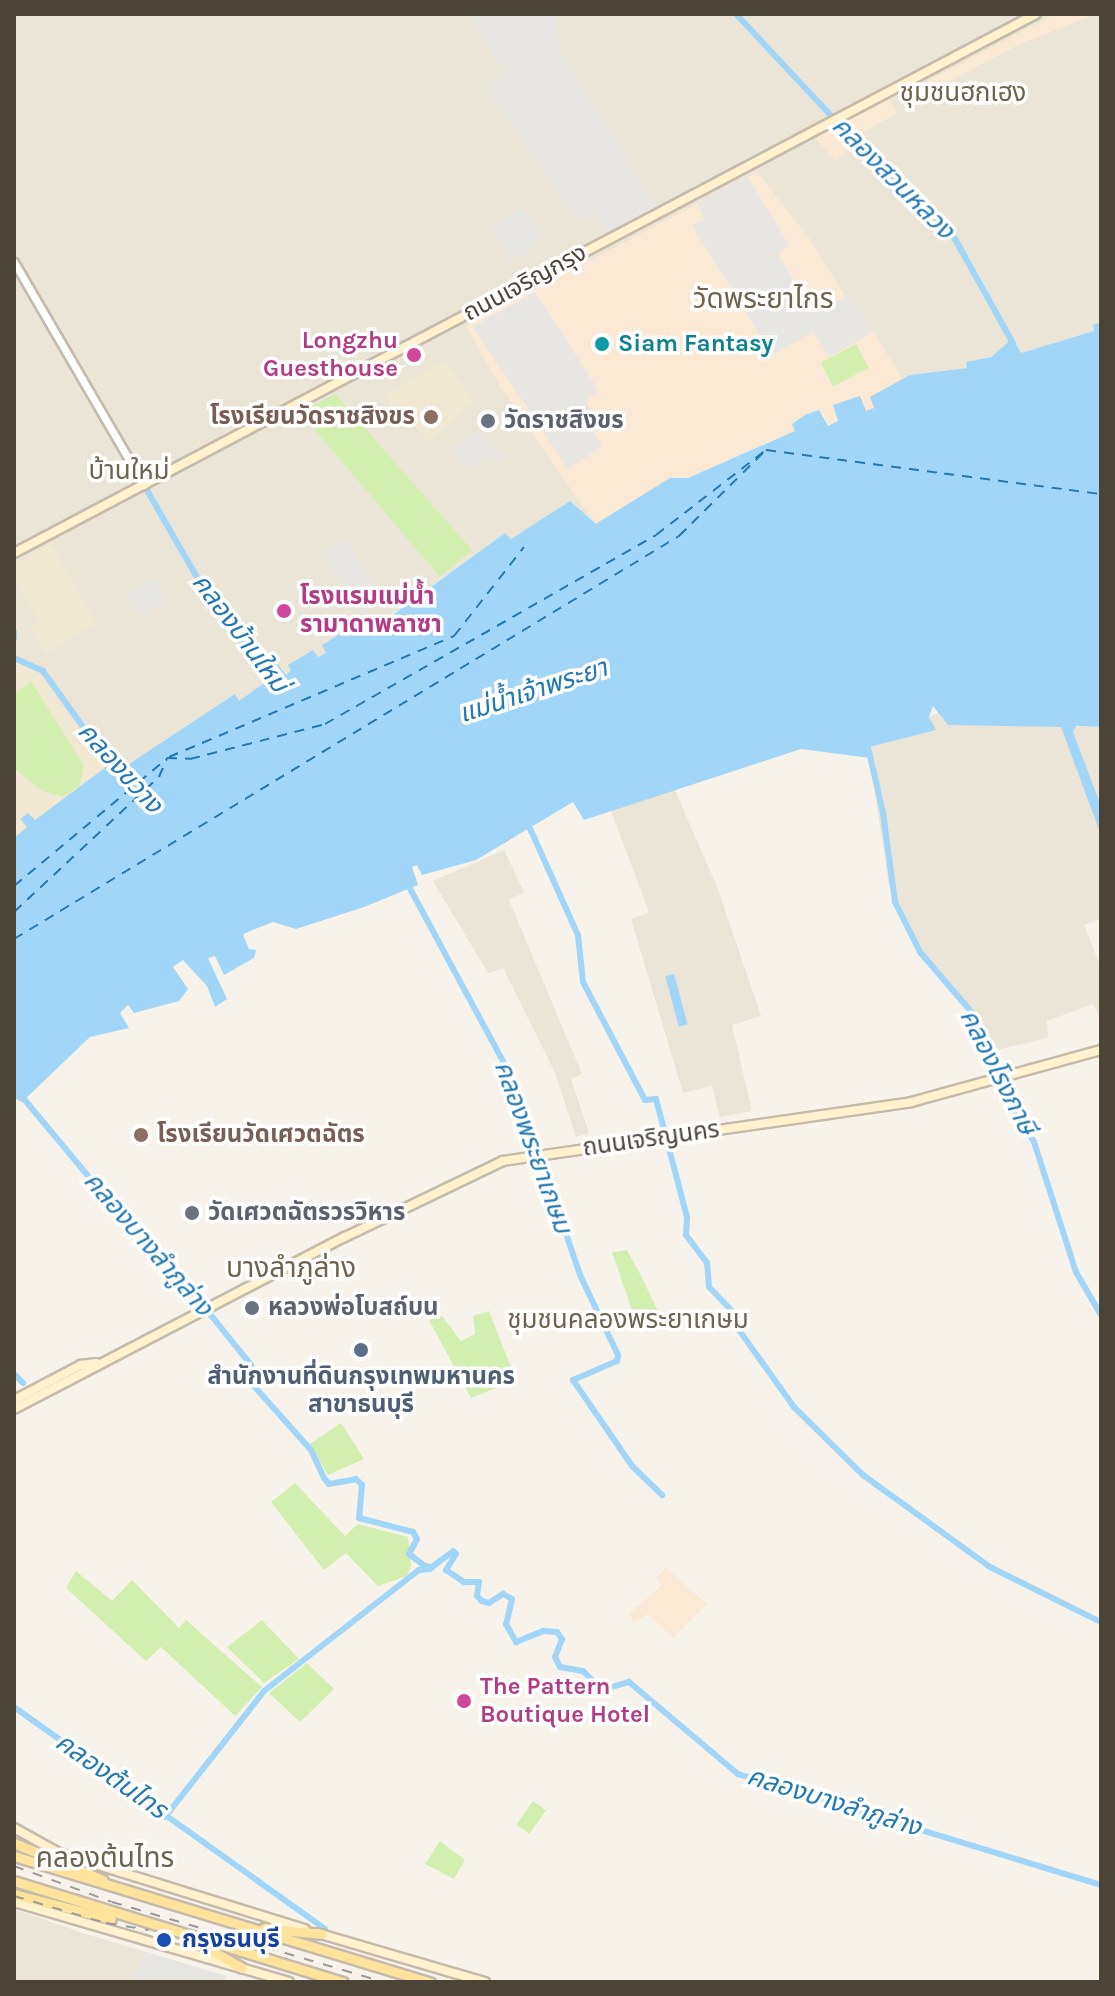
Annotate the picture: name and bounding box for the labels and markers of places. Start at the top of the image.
place label: Longzhu Guesthouse [263,327,398,383]
place label: Siam Fantasy [618,330,773,358]
marker: Siam Fantasy [593,335,611,353]
marker: Longzhu Guesthouse [405,346,423,364]
place label: โรงเรียนวัดราชสิงขร [210,403,415,431]
place label: วัดราชสิงขร [504,407,624,435]
marker: โรงเรียนวัดราชสิงขร [422,408,440,426]
marker: วัดราชสิงขร [479,412,497,430]
place label: โรงแรมแม่น้ำ รามาดาพลาซา [300,583,442,639]
marker: โรงแรมแม่น้ำ รามาดาพลาซา [275,602,293,620]
place label: โรงเรียนวัดเศวตฉัตร [157,1121,365,1149]
marker: โรงเรียนวัดเศวตฉัตร [132,1126,150,1144]
place label: วัดเศวตฉัตรวรวิหาร [208,1199,405,1227]
marker: วัดเศวตฉัตรวรวิหาร [183,1204,201,1222]
place label: หลวงพ่อโบสถ์บน [268,1294,439,1322]
marker: หลวงพ่อโบสถ์บน [243,1299,261,1317]
marker: สํานักงานที่ดินกรุงเทพมหานคร สาขาธนบุรี [352,1341,370,1359]
place label: สํานักงานที่ดินกรุงเทพมหานคร สาขาธนบุรี [207,1363,515,1419]
place label: The Pattern Boutique Hotel [480,1673,650,1729]
marker: The Pattern Boutique Hotel [455,1692,473,1710]
place label: กรุงธนบุรี [182,1926,280,1954]
marker: กรุงธนบุรี [153,1929,175,1951]

